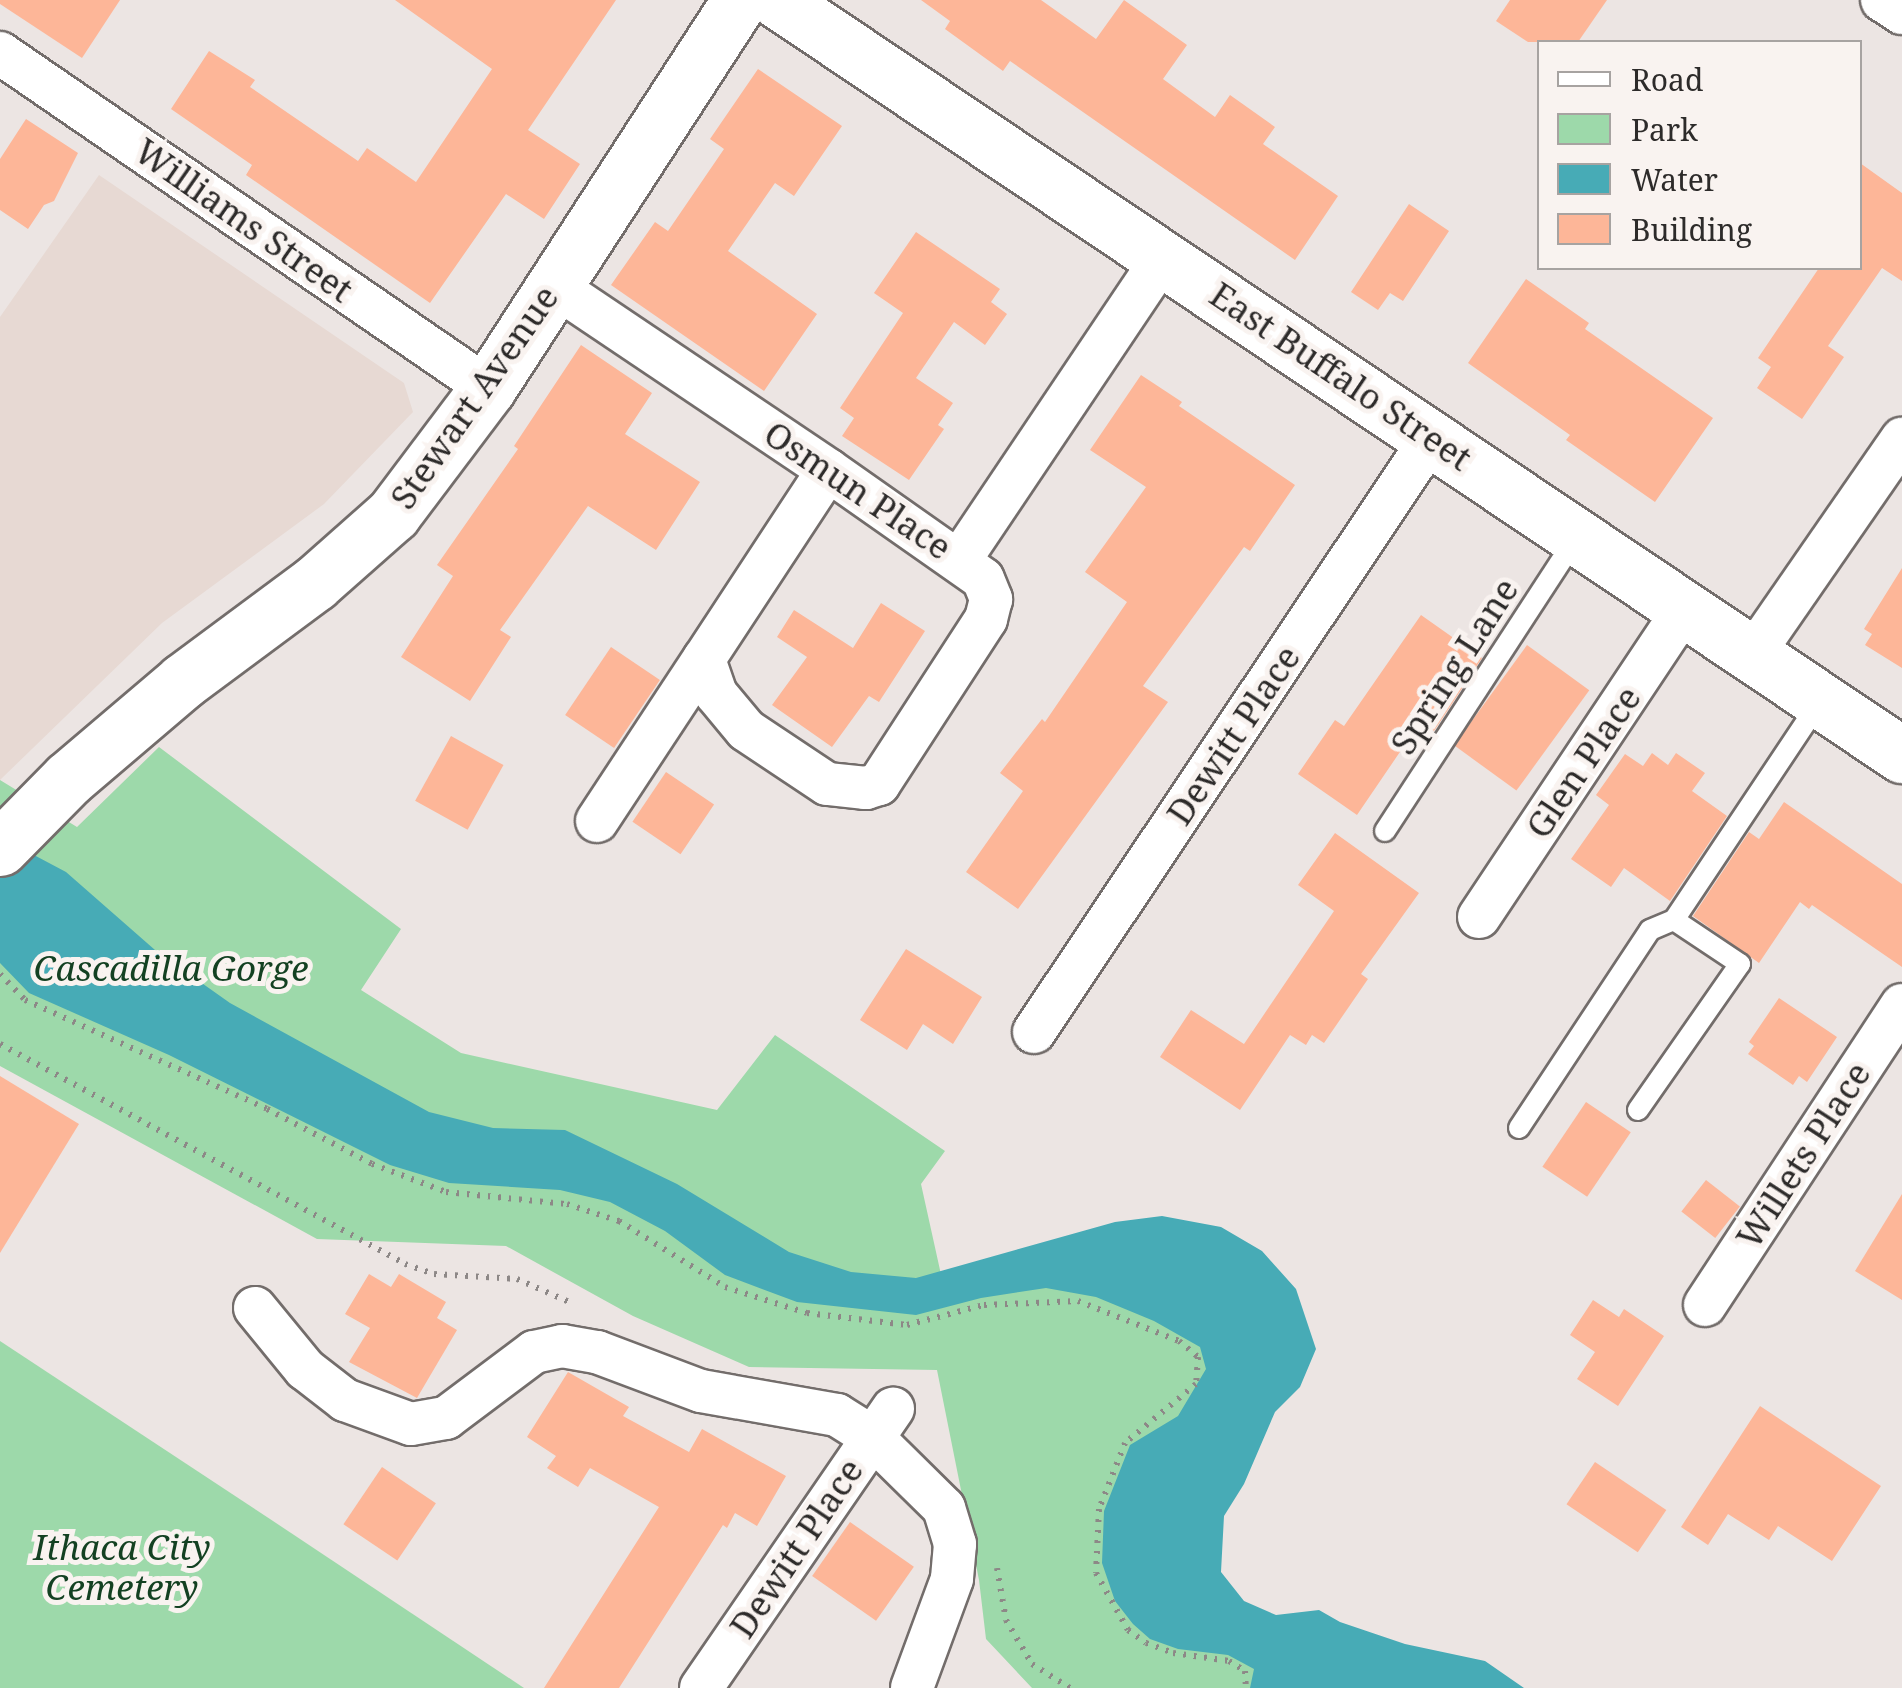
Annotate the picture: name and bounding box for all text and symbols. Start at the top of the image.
legend [1537,40,1862,270]
text: Road [1631,59,1703,100]
text: Park [1631,109,1698,150]
street label: Williams Street [127,129,361,311]
text: Water [1631,159,1718,200]
text: Building [1631,209,1752,250]
street label: East Buffalo Street [1202,273,1480,479]
street label: Stewart Avenue [381,277,567,517]
street label: Osmun Place [757,412,959,568]
street label: Spring Lane [1382,570,1526,762]
street label: Dewitt Place [1158,637,1308,833]
street label: Glen Place [1517,678,1649,846]
park label: Cascadilla Gorge [34,947,308,989]
street label: Willets Place [1727,1054,1879,1256]
street label: Dewitt Place [721,1450,871,1646]
park label: Ithaca City Cemetery [33,1526,211,1608]

